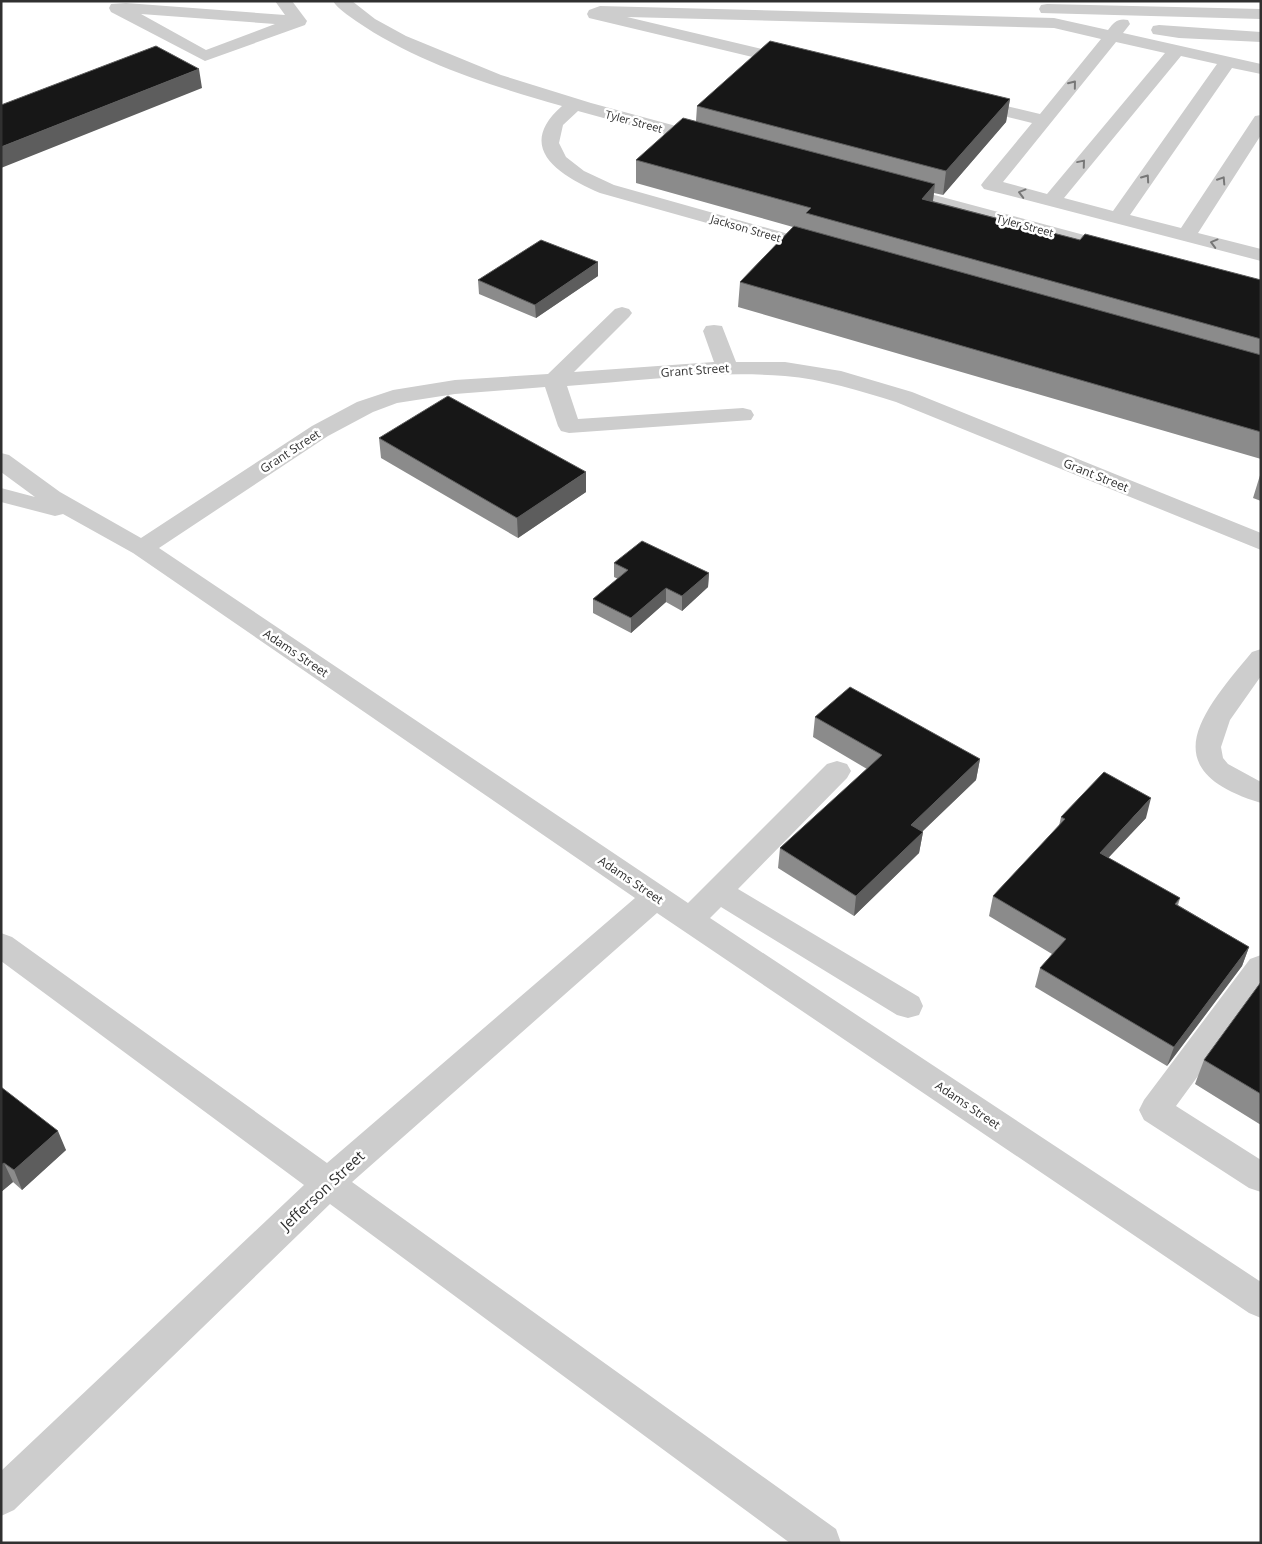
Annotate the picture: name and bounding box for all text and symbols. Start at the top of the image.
one-way arrow [1067,81,1076,90]
street label: Tyler Street [604,106,664,136]
one-way arrow [1077,160,1086,169]
one-way arrow [1140,174,1149,184]
one-way arrow [1216,176,1226,185]
one-way arrow [1018,188,1027,199]
street label: Tyler Street [995,210,1055,240]
street label: Jackson Street [708,211,783,245]
one-way arrow [1210,238,1218,248]
street label: Grant Street [660,359,730,381]
street label: Grant Street [257,425,323,477]
street label: Grant Street [1061,454,1131,496]
street label: Adams Street [260,625,332,681]
street label: Adams Street [595,852,667,908]
street label: Adams Street [932,1077,1004,1133]
street label: Jefferson Street [274,1146,368,1236]

